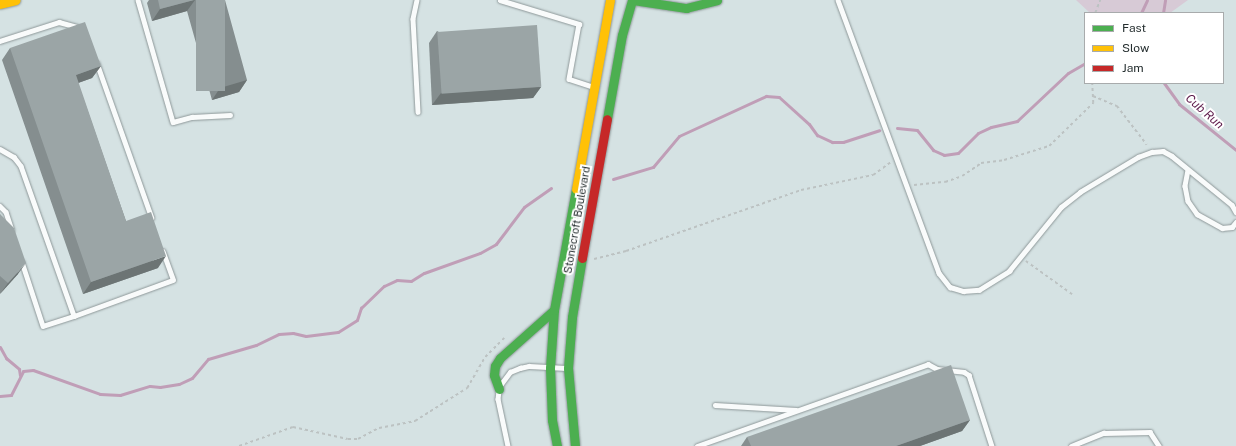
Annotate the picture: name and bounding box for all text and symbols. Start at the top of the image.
legend [1084,12,1224,84]
text: Fast [1122,21,1146,35]
text: Slow [1122,41,1149,55]
text: Jam [1122,61,1144,75]
water label: Cub Run [1182,92,1226,132]
street label: Stonecroft Boulevard [561,165,593,275]

